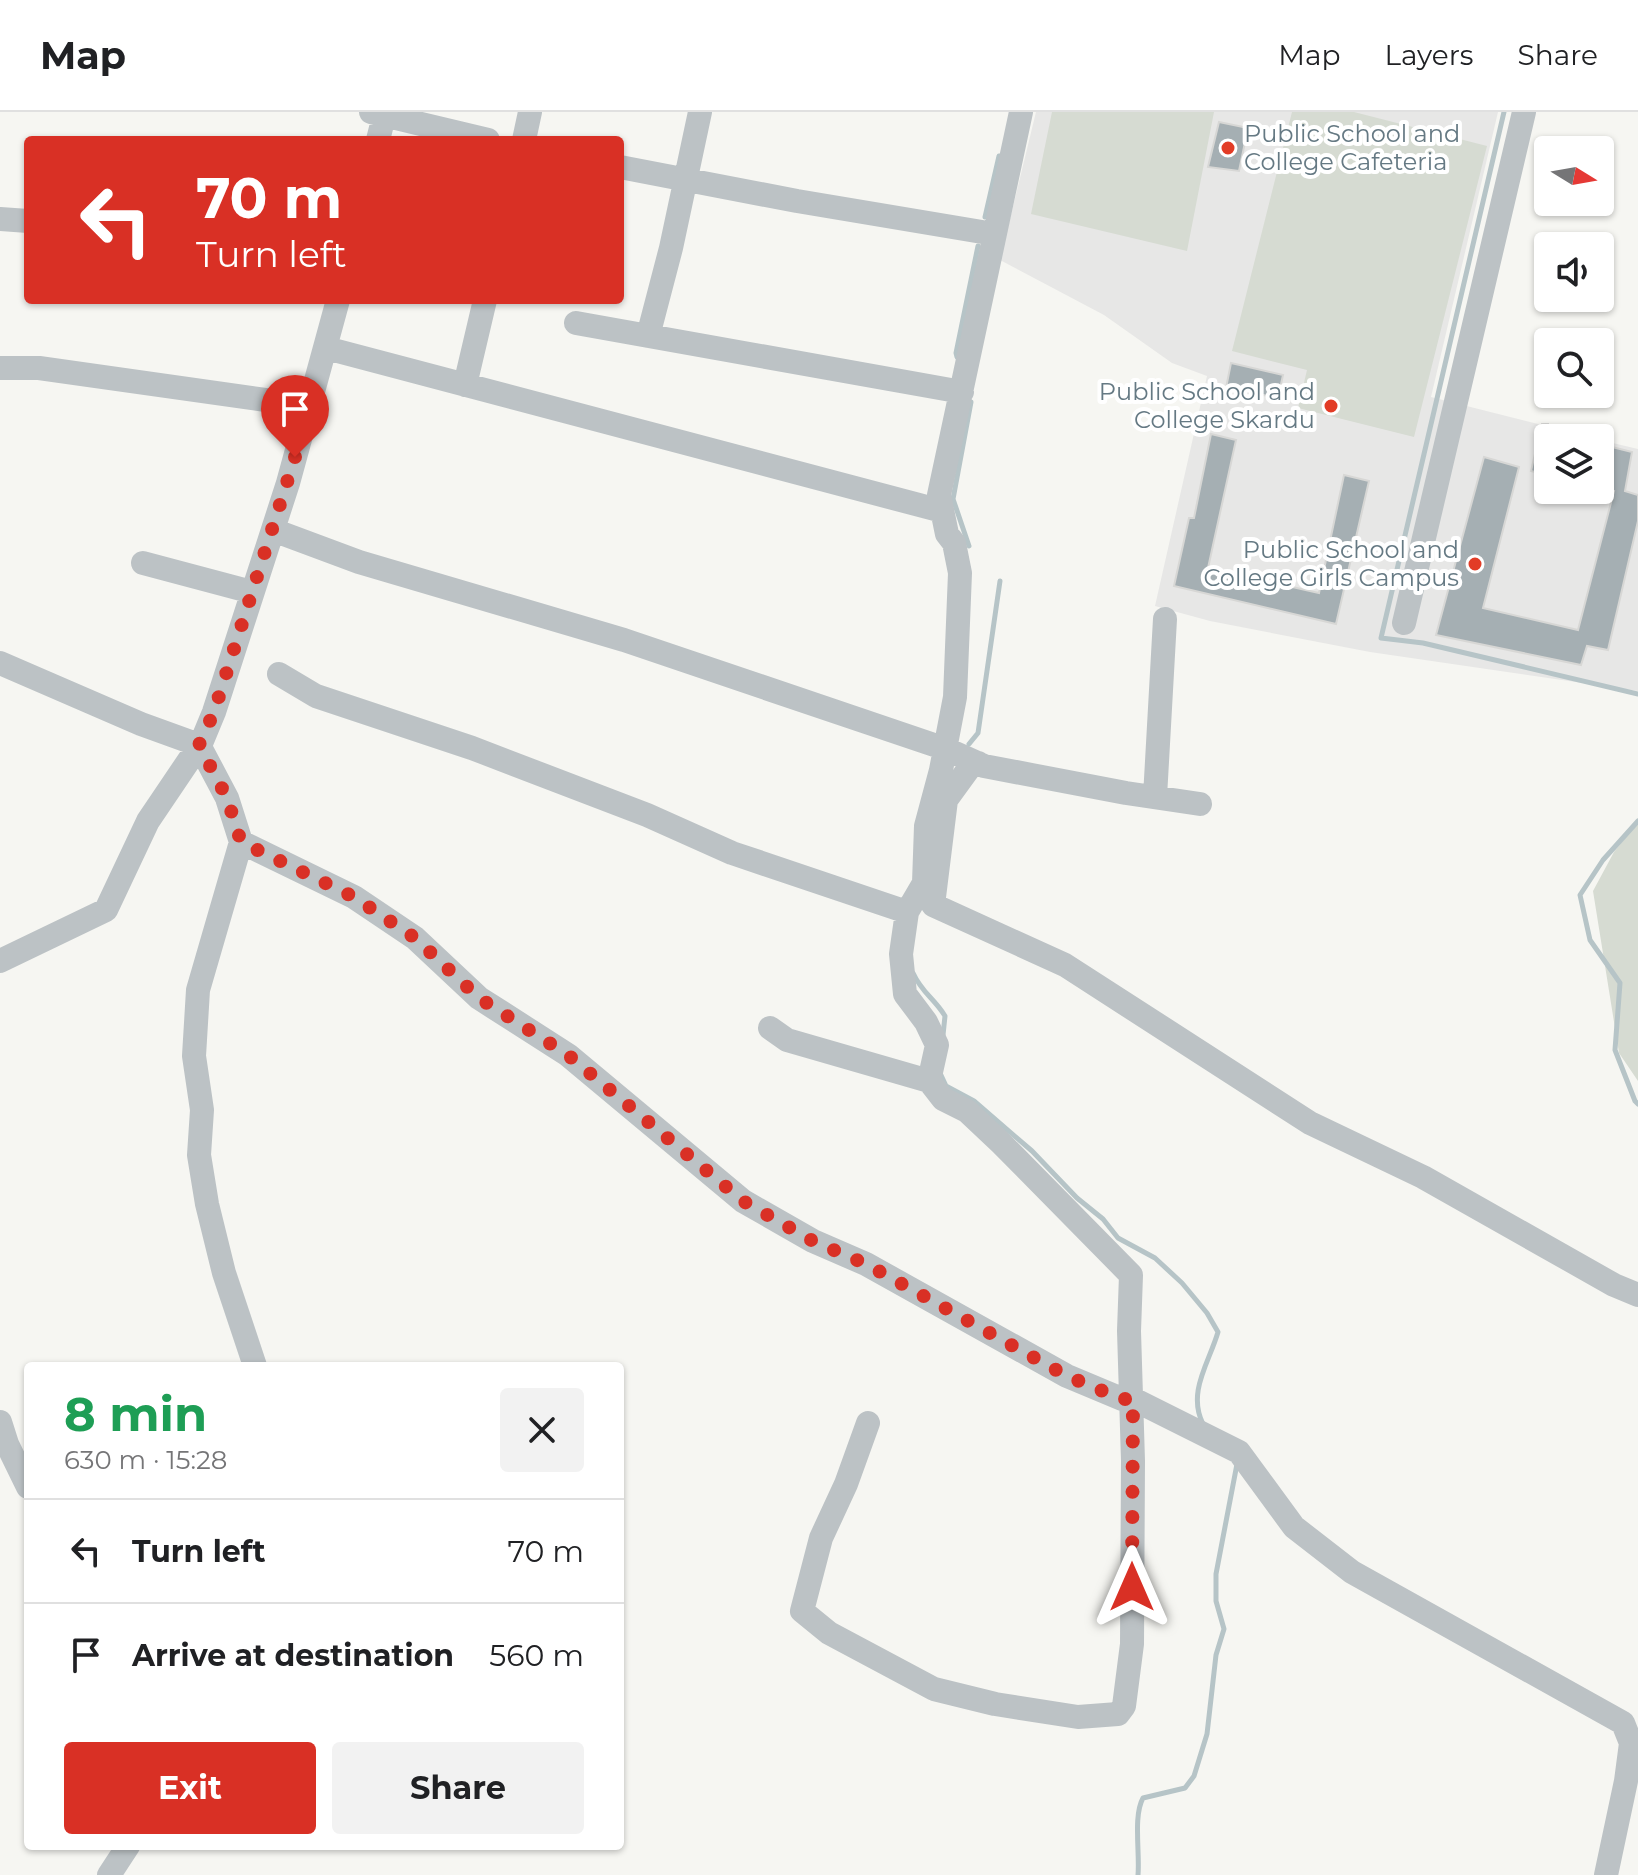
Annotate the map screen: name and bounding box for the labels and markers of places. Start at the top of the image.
place label: Public School and College Cafeteria [1244,119,1460,176]
marker: Public School and College Cafeteria [1219,139,1237,157]
pin [261,375,329,457]
place label: Public School and College Skardu [1099,377,1315,434]
marker: Public School and College Skardu [1322,397,1340,415]
place label: Public School and College Girls Campus [1203,535,1459,592]
marker: Public School and College Girls Campus [1466,555,1484,573]

